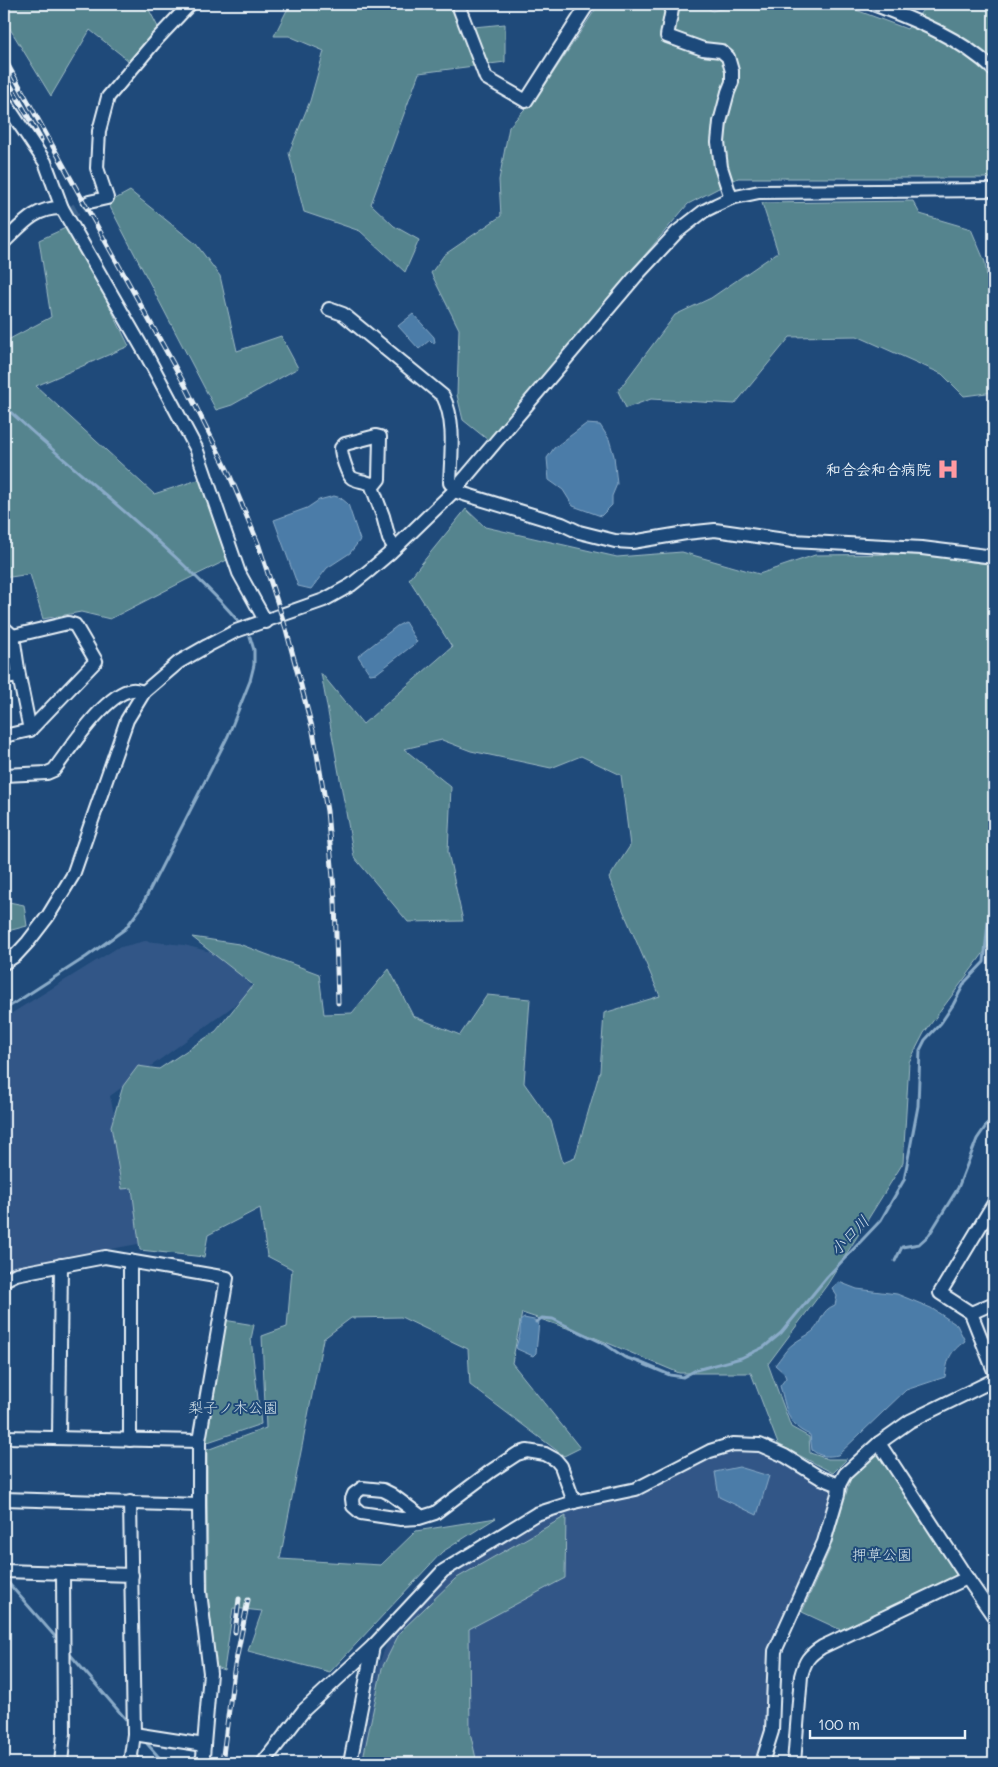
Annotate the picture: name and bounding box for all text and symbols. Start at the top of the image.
hospital icon: 和合会和合病院 [935,456,961,482]
place label: 和合会和合病院 [826,459,931,479]
water label: 小口川 [825,1210,873,1260]
park label: 梨子ノ木公園 [188,1397,278,1417]
park label: 押草公園 [852,1544,912,1564]
scale bar [810,1707,966,1739]
text: 100 m [818,1714,860,1734]

